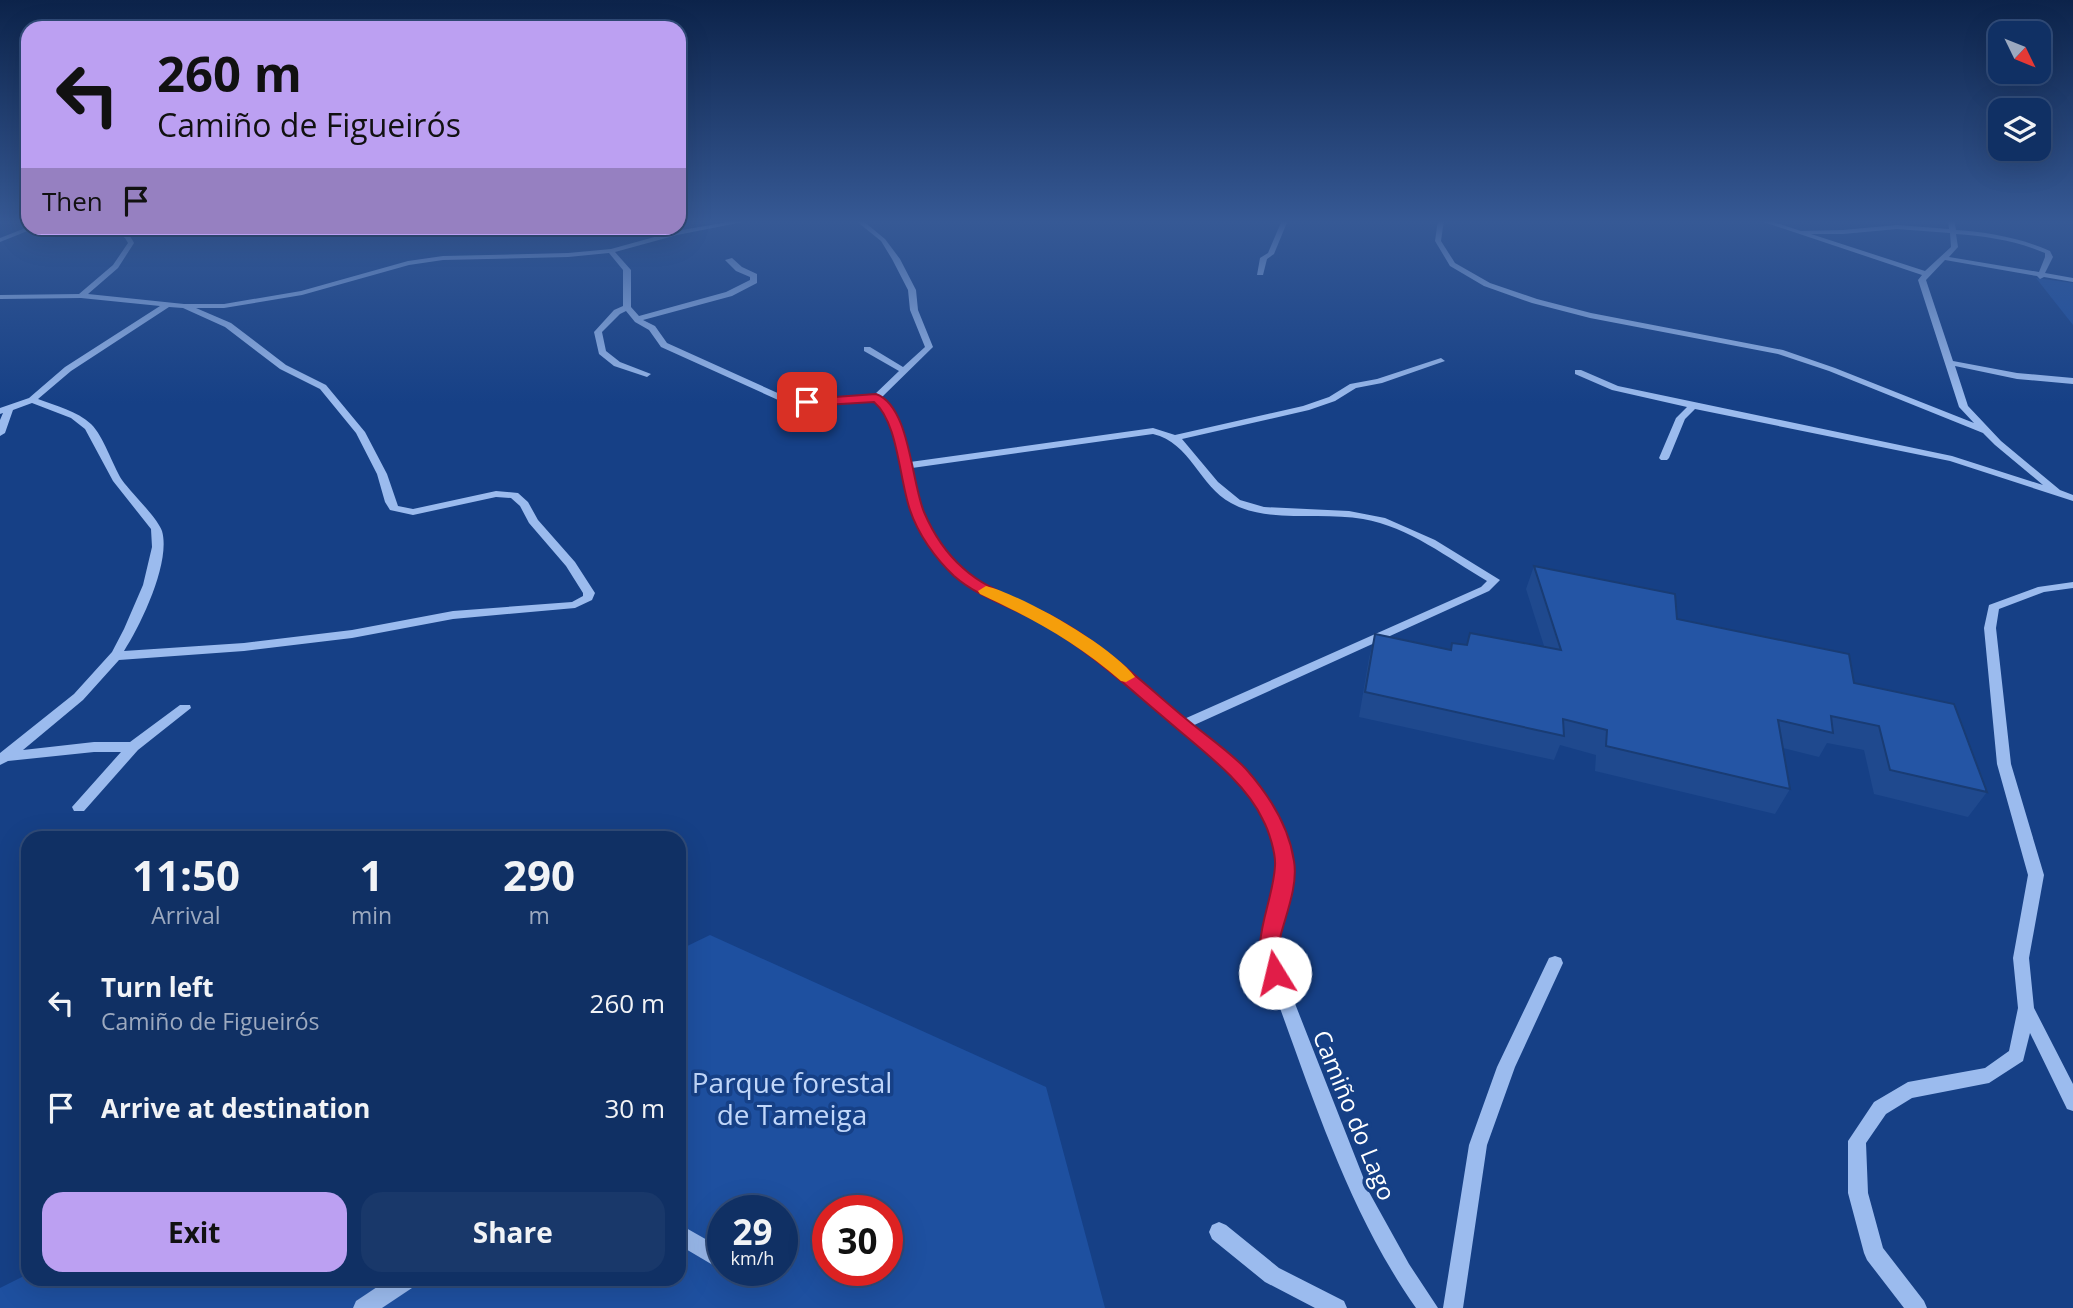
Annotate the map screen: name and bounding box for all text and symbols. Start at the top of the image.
north arrow [1988,21,2051,84]
map controls [1988,21,2051,161]
text: 260 m [157,40,302,106]
icon: left [42,49,133,140]
button: layers [1988,98,2051,161]
text: Camiño de Figueirós [157,103,461,146]
icon: arrive [117,182,155,220]
text: Then [42,183,103,219]
pin [777,372,837,432]
icon: arrive [788,383,826,421]
text: 11:50 [132,846,240,903]
text: 1 [359,846,384,903]
text: 290 [503,846,575,903]
text: Arrival [151,899,221,931]
text: min [351,899,392,931]
text: m [528,899,550,931]
position arrow [1238,936,1312,1010]
text: Turn left [101,969,213,1005]
icon: left [42,984,80,1022]
text: 260 m [590,985,665,1021]
text: Camiño de Figueirós [101,1005,319,1037]
street label: Camiño do Lago [1306,1025,1404,1205]
park label: Parque forestal de Tameiga [692,1063,892,1133]
icon: arrive [42,1089,80,1127]
text: Arrive at destination [101,1090,370,1126]
text: 30 m [604,1090,665,1126]
button: Exit [42,1192,347,1272]
button: Share [361,1192,665,1272]
speed limit sign: 30 [812,1195,903,1286]
text: 29 [732,1208,773,1255]
text: km/h [731,1246,774,1270]

